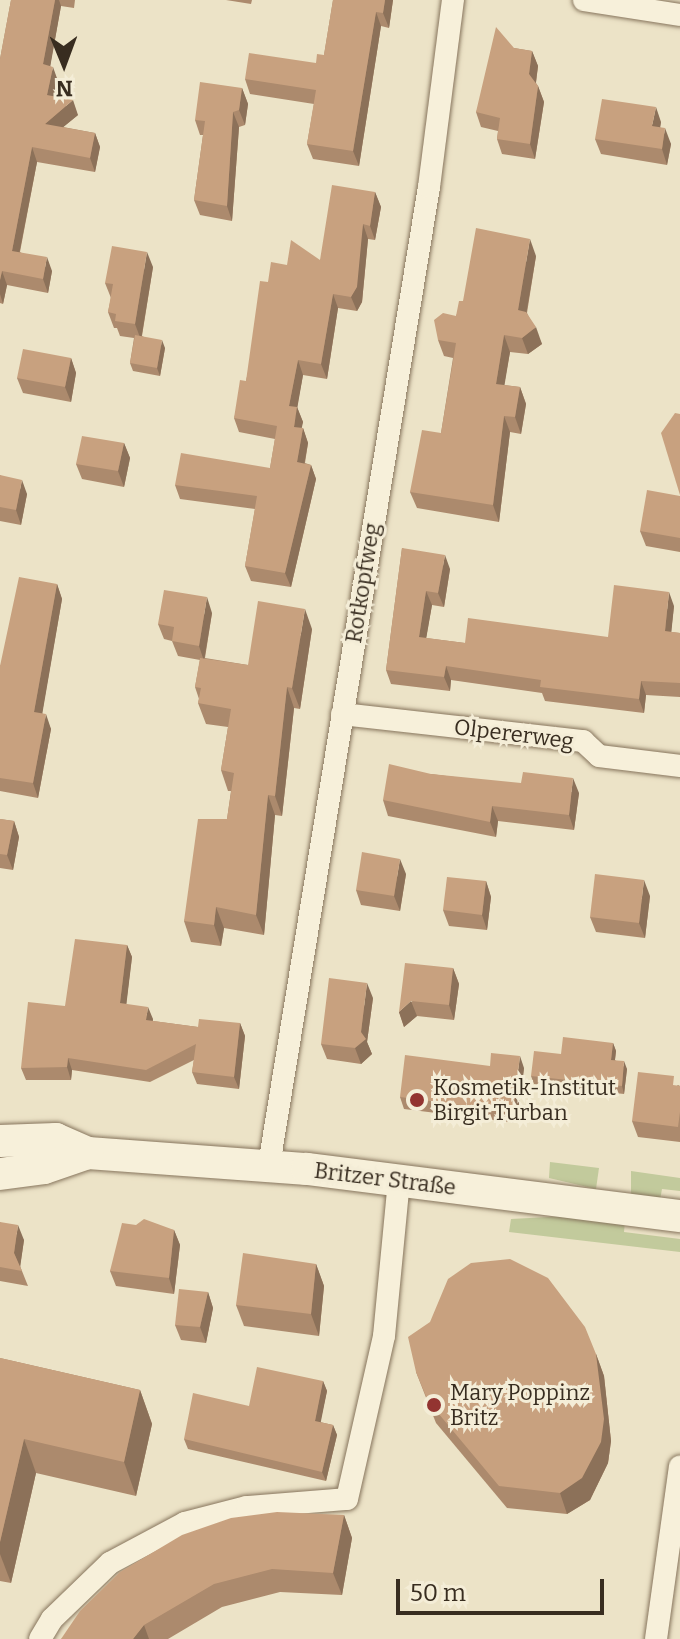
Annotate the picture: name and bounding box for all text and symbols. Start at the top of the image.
north arrow [24,24,104,104]
text: N [56,75,73,102]
street label: Rotkopfweg [340,521,386,645]
street label: Olpererweg [453,714,575,754]
place label: Kosmetik-Institut Birgit Turban [433,1074,616,1126]
marker: Kosmetik-Institut Birgit Turban [408,1091,426,1109]
street label: Britzer Straße [313,1157,457,1201]
place label: Mary Poppinz Britz [450,1379,590,1430]
marker: Mary Poppinz Britz [425,1396,443,1414]
scale bar [400,1563,608,1613]
text: 50 m [410,1579,466,1607]

